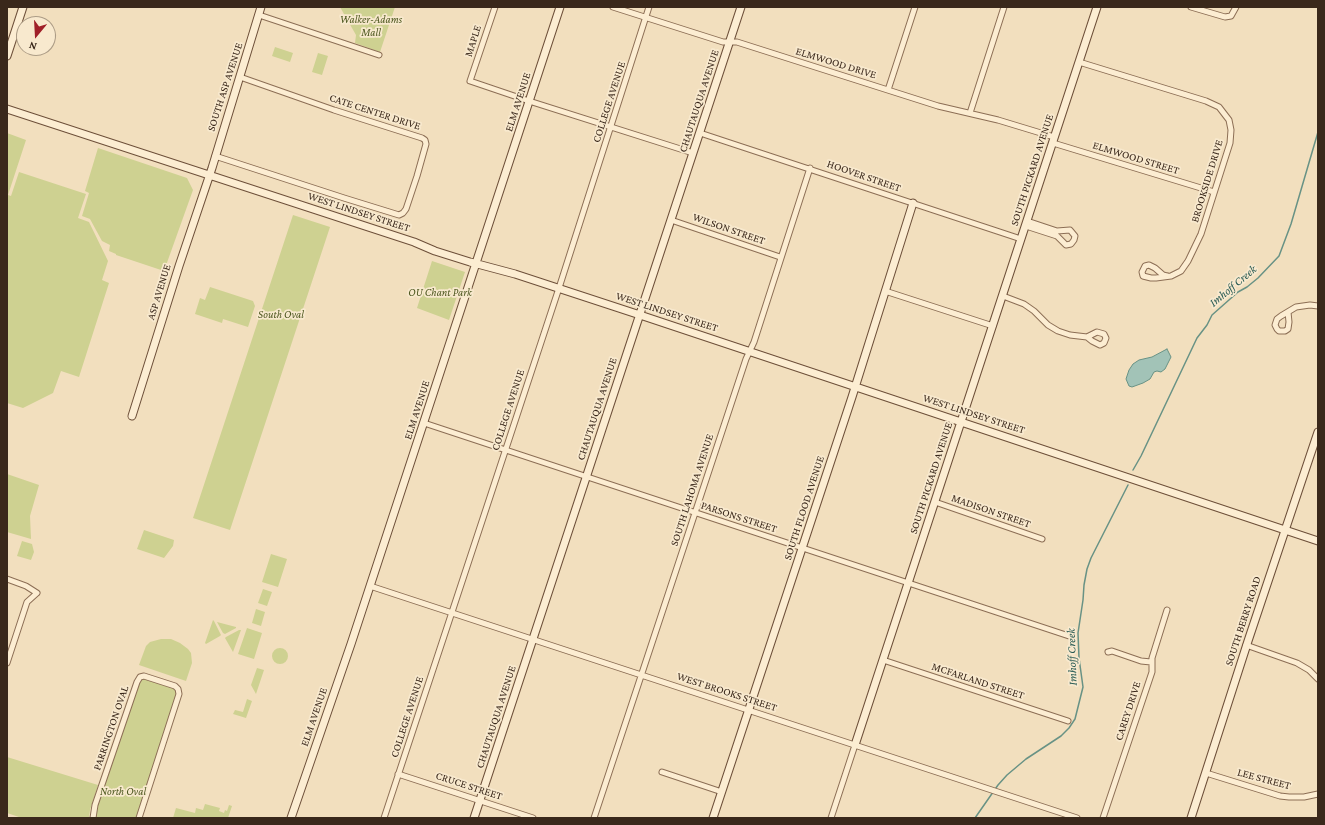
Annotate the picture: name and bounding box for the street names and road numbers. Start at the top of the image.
street label: MAPLE [462,24,484,58]
street label: SOUTH ASP AVENUE [204,41,246,133]
street label: ELMWOOD DRIVE [794,44,878,82]
street label: CHAUTAUQUA AVENUE [676,48,722,154]
street label: COLLEGE AVENUE [590,60,628,144]
street label: ELM AVENUE [502,71,534,133]
street label: CATE CENTER DRIVE [328,91,422,133]
street label: SOUTH PICKARD AVENUE [1008,112,1056,228]
street label: BROOKSIDE DRIVE [1188,138,1226,224]
street label: ELMWOOD STREET [1091,139,1181,177]
street label: HOOVER STREET [825,157,903,195]
street label: WEST LINDSEY STREET [306,189,412,235]
street label: WILSON STREET [691,210,767,248]
street label: ASP AVENUE [144,263,174,321]
street label: WEST LINDSEY STREET [614,289,720,335]
street label: CHAUTAUQUA AVENUE [574,356,620,462]
street label: COLLEGE AVENUE [489,368,527,452]
street label: ELM AVENUE [401,379,433,441]
street label: WEST LINDSEY STREET [921,391,1027,437]
street label: SOUTH PICKARD AVENUE [907,420,955,536]
street label: SOUTH LAHOMA AVENUE [668,432,716,548]
street label: SOUTH FLOOD AVENUE [781,454,827,562]
street label: MADISON STREET [950,491,1032,531]
street label: PARSONS STREET [699,498,779,536]
street label: SOUTH BERRY ROAD [1222,574,1264,668]
street label: MCFARLAND STREET [930,660,1026,702]
street label: CHAUTAUQUA AVENUE [473,664,519,770]
street label: WEST BROOKS STREET [675,670,779,714]
street label: COLLEGE AVENUE [388,675,426,759]
street label: CAREY DRIVE [1112,680,1144,742]
street label: PARRINGTON OVAL [90,684,132,772]
street label: ELM AVENUE [298,686,330,748]
street label: LEE STREET [1236,766,1292,792]
street label: CRUCE STREET [434,769,504,803]

